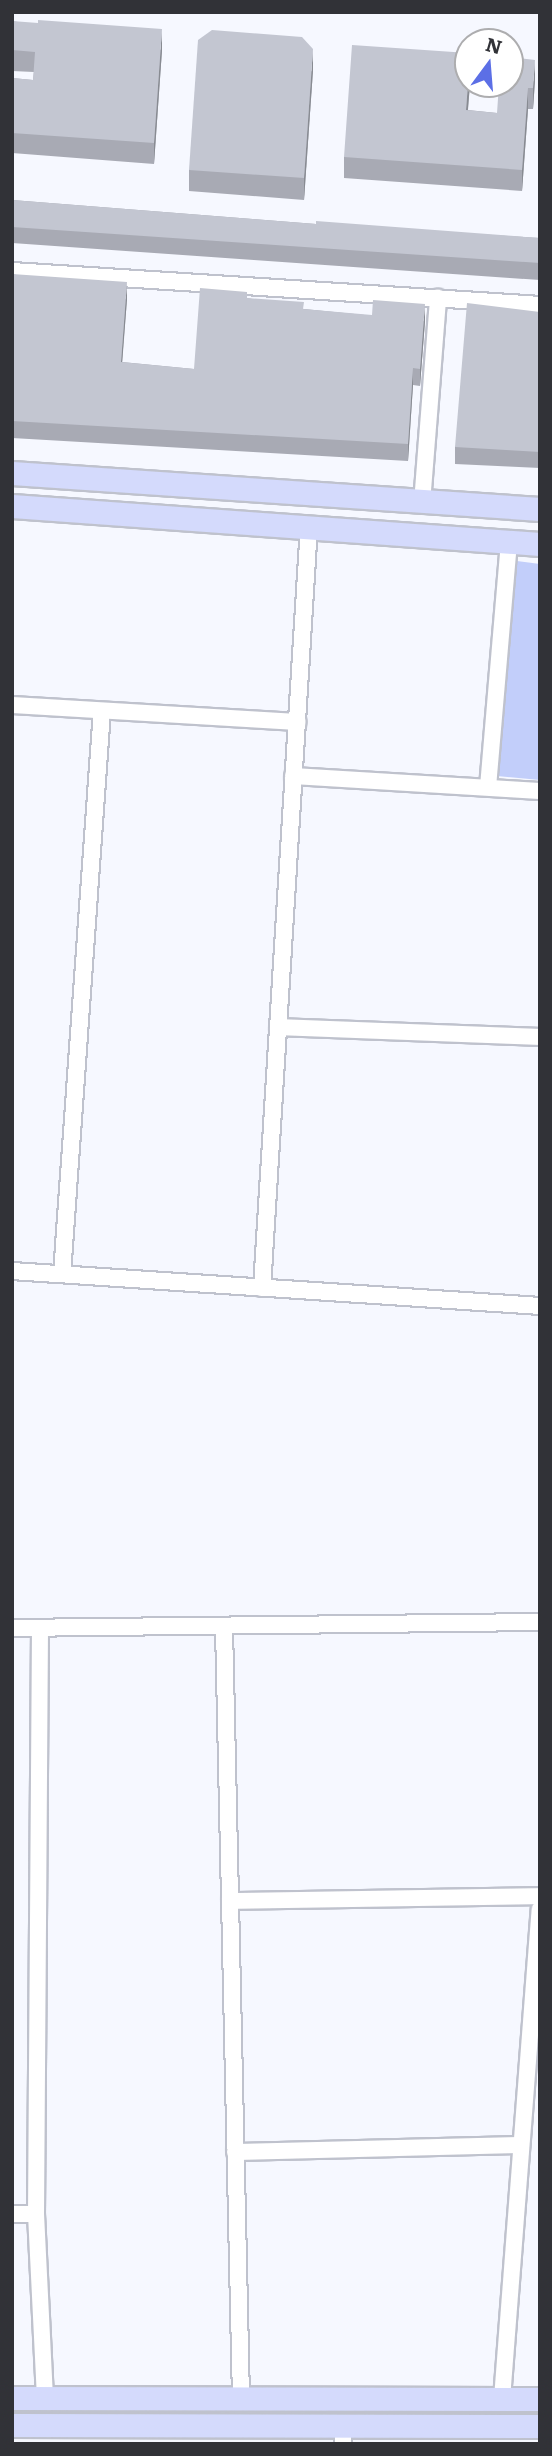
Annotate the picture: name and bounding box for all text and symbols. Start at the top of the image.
north arrow [454,28,524,98]
text: N [483,29,506,60]

